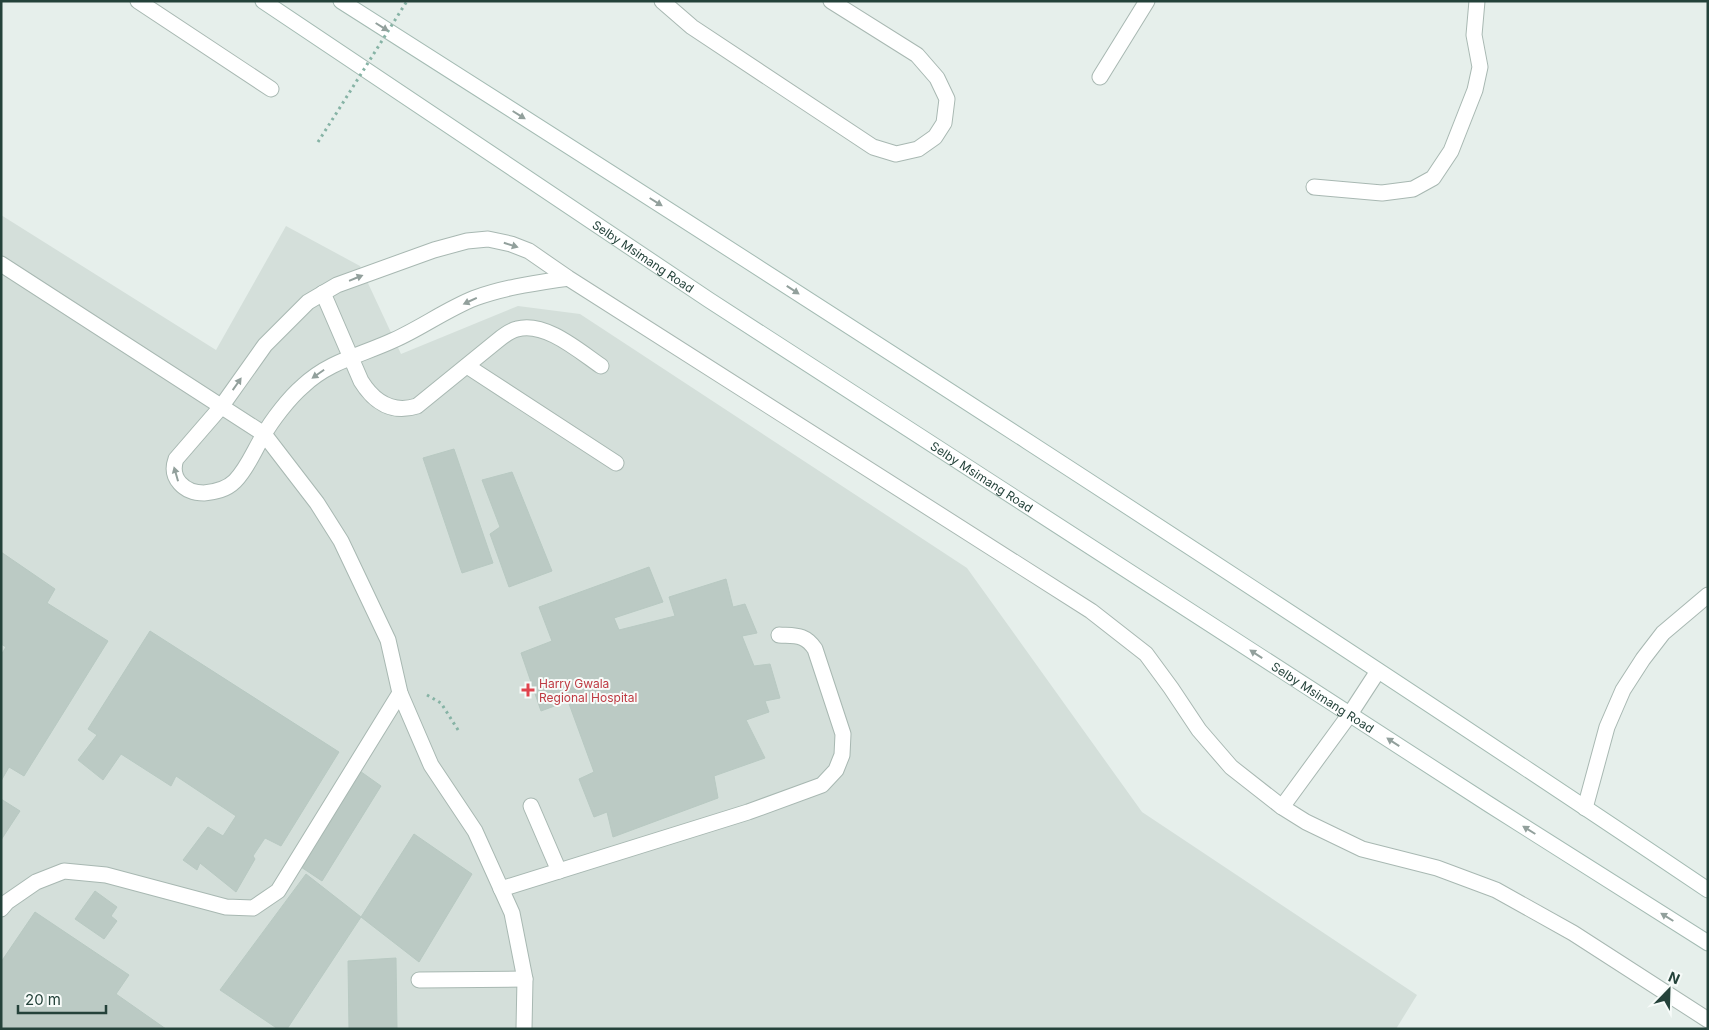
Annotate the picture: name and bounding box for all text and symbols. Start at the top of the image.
one-way arrow [375,23,389,32]
one-way arrow [513,110,526,119]
one-way arrow [650,197,663,206]
street label: Selby Msimang Road [590,217,697,295]
one-way arrow [504,241,519,249]
one-way arrow [349,273,363,281]
one-way arrow [786,285,799,295]
one-way arrow [462,297,477,306]
one-way arrow [311,369,324,379]
one-way arrow [232,377,242,391]
street label: Selby Msimang Road [928,438,1036,515]
one-way arrow [172,466,180,481]
one-way arrow [1250,649,1263,658]
street label: Selby Msimang Road [1269,658,1377,736]
place label: Harry Gwala Regional Hospital [539,676,637,705]
marker: Harry Gwala Regional Hospital [521,683,535,697]
one-way arrow [1386,737,1399,747]
one-way arrow [1523,825,1536,834]
one-way arrow [1660,912,1673,921]
north arrow [1644,965,1694,1015]
text: N [1666,968,1683,987]
scale bar [18,982,105,1014]
text: 20 m [25,990,61,1009]

